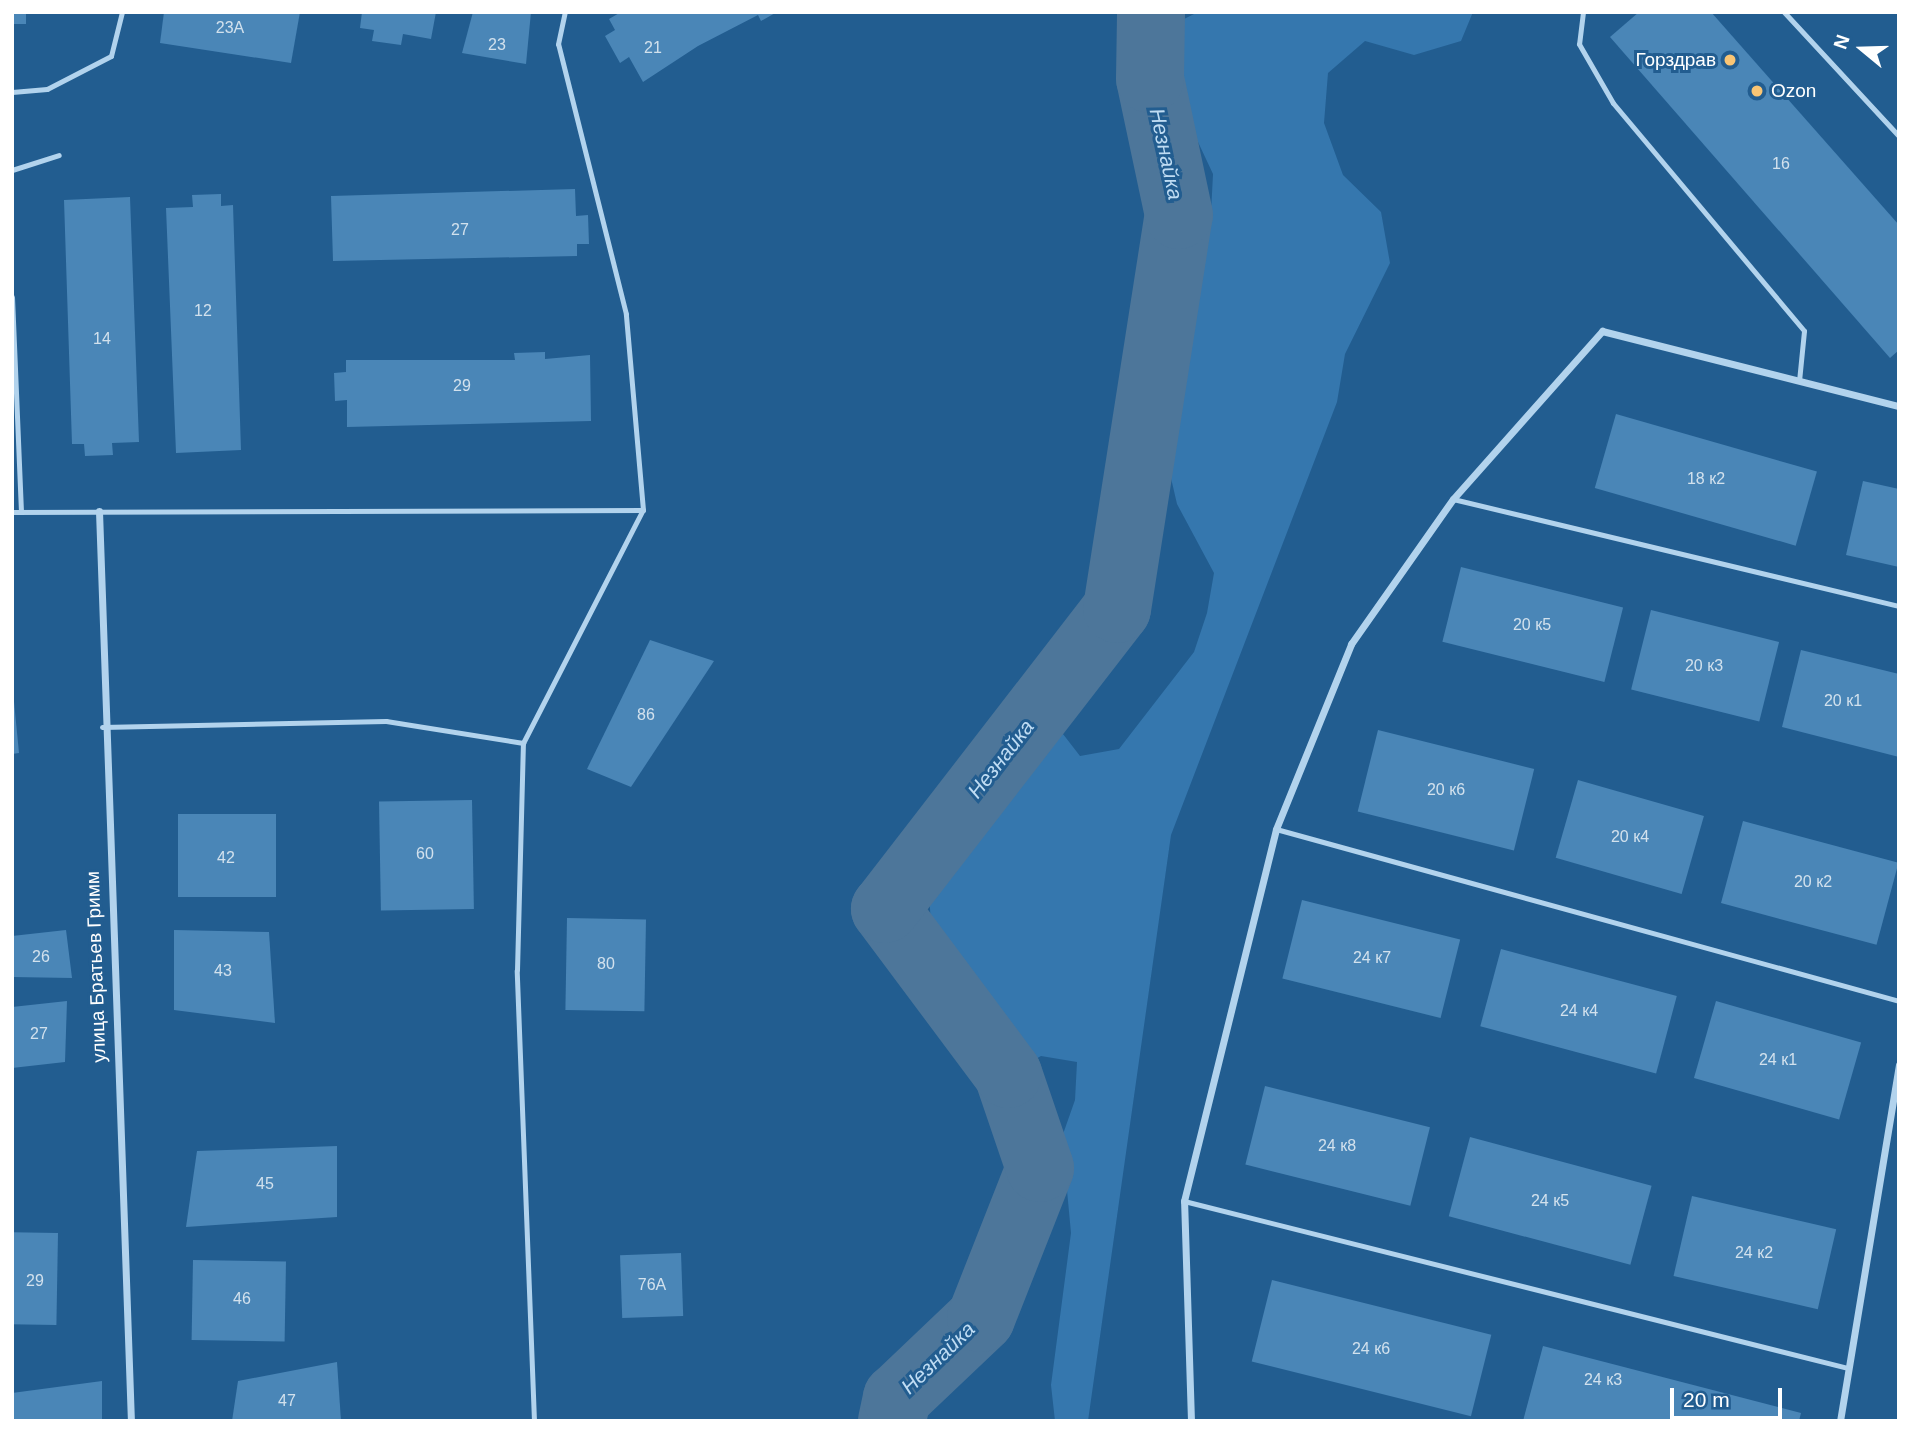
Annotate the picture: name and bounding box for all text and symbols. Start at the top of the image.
north arrow [1827,14,1897,84]
house number: 23А [216,18,244,38]
text: N [1830,32,1854,52]
house number: 23 [488,35,506,55]
house number: 21 [644,38,662,58]
place label: Горздрав [1635,49,1716,71]
marker: Горздрав [1722,52,1738,68]
place label: Ozon [1771,80,1816,102]
marker: Ozon [1749,83,1765,99]
water label: Незнайка [1144,106,1188,202]
house number: 16 [1772,154,1790,174]
house number: 27 [451,220,469,240]
house number: 12 [194,301,212,321]
house number: 14 [93,329,111,349]
house number: 29 [453,376,471,396]
house number: 18 к2 [1687,469,1725,489]
house number: 20 к5 [1513,615,1551,635]
house number: 20 к3 [1685,656,1723,676]
house number: 20 к1 [1824,691,1862,711]
house number: 86 [637,705,655,725]
water label: Незнайка [962,715,1040,803]
house number: 20 к6 [1427,780,1465,800]
house number: 20 к4 [1611,827,1649,847]
house number: 60 [416,844,434,864]
house number: 42 [217,848,235,868]
street label: улица Братьев Гримм [81,871,111,1063]
house number: 20 к2 [1794,872,1832,892]
house number: 26 [32,947,50,967]
house number: 24 к7 [1353,948,1391,968]
house number: 80 [597,954,615,974]
house number: 43 [214,961,232,981]
house number: 24 к4 [1560,1001,1598,1021]
house number: 27 [30,1024,48,1044]
house number: 24 к1 [1759,1050,1797,1070]
house number: 24 к8 [1318,1136,1356,1156]
house number: 45 [256,1174,274,1194]
house number: 24 к5 [1531,1191,1569,1211]
house number: 24 к2 [1735,1243,1773,1263]
house number: 29 [26,1271,44,1291]
house number: 76А [638,1275,666,1295]
house number: 46 [233,1289,251,1309]
water label: Незнайка [896,1317,980,1399]
house number: 24 к6 [1352,1339,1390,1359]
house number: 24 к3 [1584,1370,1622,1390]
scale bar [1673,1374,1785,1418]
text: 20 m [1683,1388,1730,1411]
house number: 47 [278,1391,296,1411]

